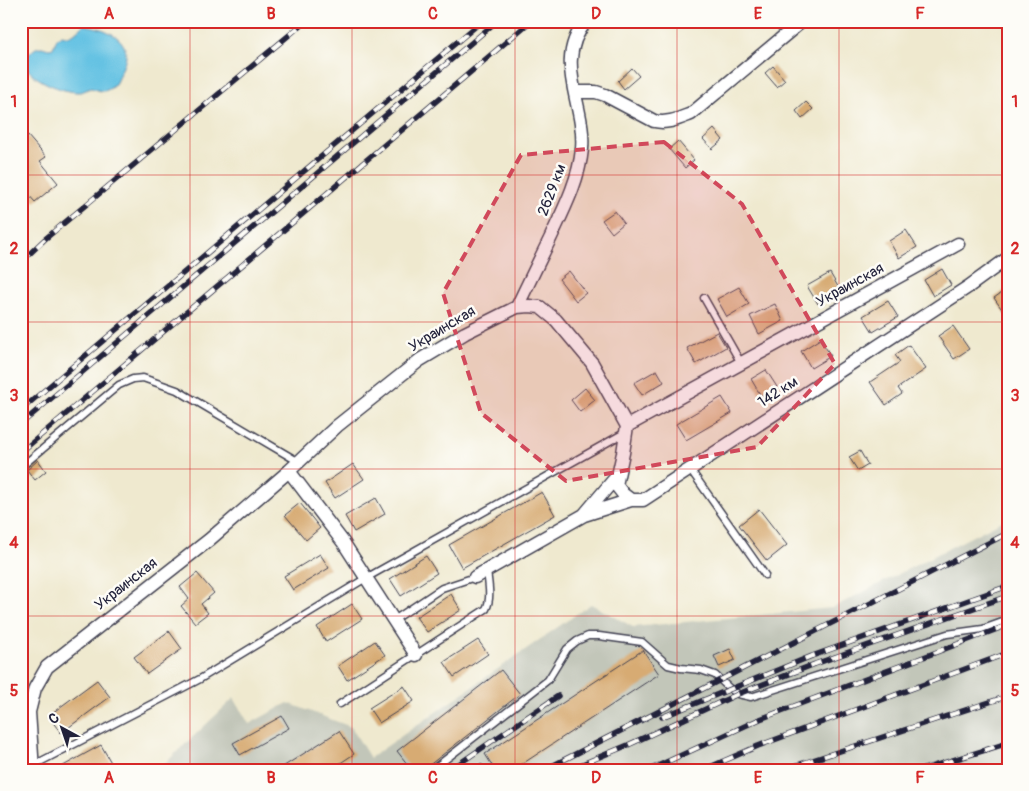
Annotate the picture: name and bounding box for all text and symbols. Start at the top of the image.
text: A [104,4,115,24]
text: B [266,4,276,24]
text: C [428,4,438,24]
text: D [591,4,601,24]
text: E [754,4,763,24]
text: F [915,4,925,24]
text: 1 [11,92,17,112]
text: 1 [1012,92,1018,112]
street label: 2629 км [533,161,571,219]
text: 2 [10,239,19,259]
text: 2 [1011,239,1020,259]
street label: Украинская [813,259,887,311]
street label: Украинская [405,302,479,356]
street label: 142 км [754,372,802,412]
text: 3 [10,386,19,406]
text: 3 [1011,386,1020,406]
text: 4 [9,533,19,553]
text: 4 [1010,533,1020,553]
street label: Украинская [91,554,161,614]
text: 5 [10,681,19,701]
text: 5 [1011,681,1020,701]
north arrow [38,704,88,754]
text: С [45,709,63,728]
text: A [104,768,115,788]
text: B [266,768,276,788]
text: C [428,768,438,788]
text: D [591,768,601,788]
text: E [754,768,763,788]
text: F [915,768,925,788]

